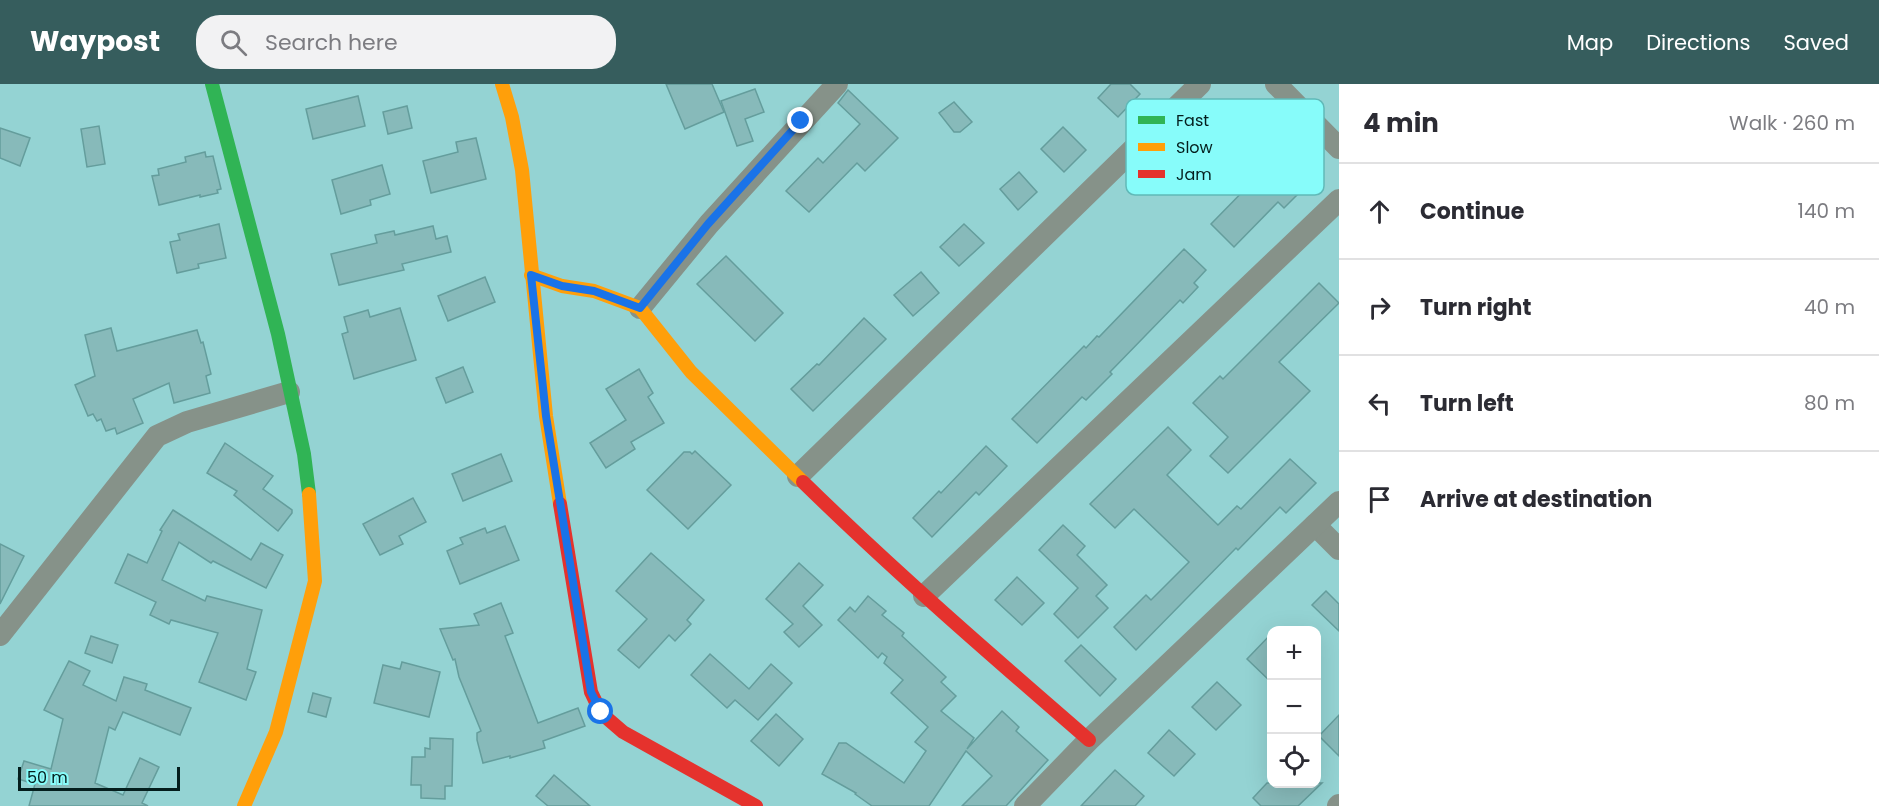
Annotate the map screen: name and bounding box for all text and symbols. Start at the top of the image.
search box [196,15,616,69]
text: Waypost [30,22,160,61]
icon: search [217,26,250,59]
text: Search here [265,27,398,58]
text: Map [1567,28,1613,57]
text: Directions [1646,28,1750,57]
text: Saved [1783,28,1849,57]
legend [1126,99,1324,195]
text: 4 min [1363,105,1439,141]
route end [787,107,813,133]
text: Fast [1176,109,1209,132]
text: Walk · 260 m [1729,109,1855,137]
text: Slow [1176,136,1213,159]
text: Jam [1176,163,1212,186]
icon: ahead [1363,195,1396,228]
text: Continue [1420,196,1524,227]
text: 140 m [1798,197,1855,225]
icon: right [1363,291,1396,324]
text: Turn right [1420,292,1531,323]
text: 40 m [1804,293,1855,321]
icon: left [1363,387,1396,420]
text: Turn left [1420,388,1514,419]
text: 80 m [1804,389,1855,417]
icon: arrive [1363,483,1396,516]
text: Arrive at destination [1420,484,1652,515]
map controls [1267,626,1321,788]
button: + [1267,626,1321,680]
button: − [1267,680,1321,734]
route start [587,698,613,724]
button: locate [1267,734,1321,788]
scale bar [18,764,180,792]
text: 50 m [27,766,68,789]

